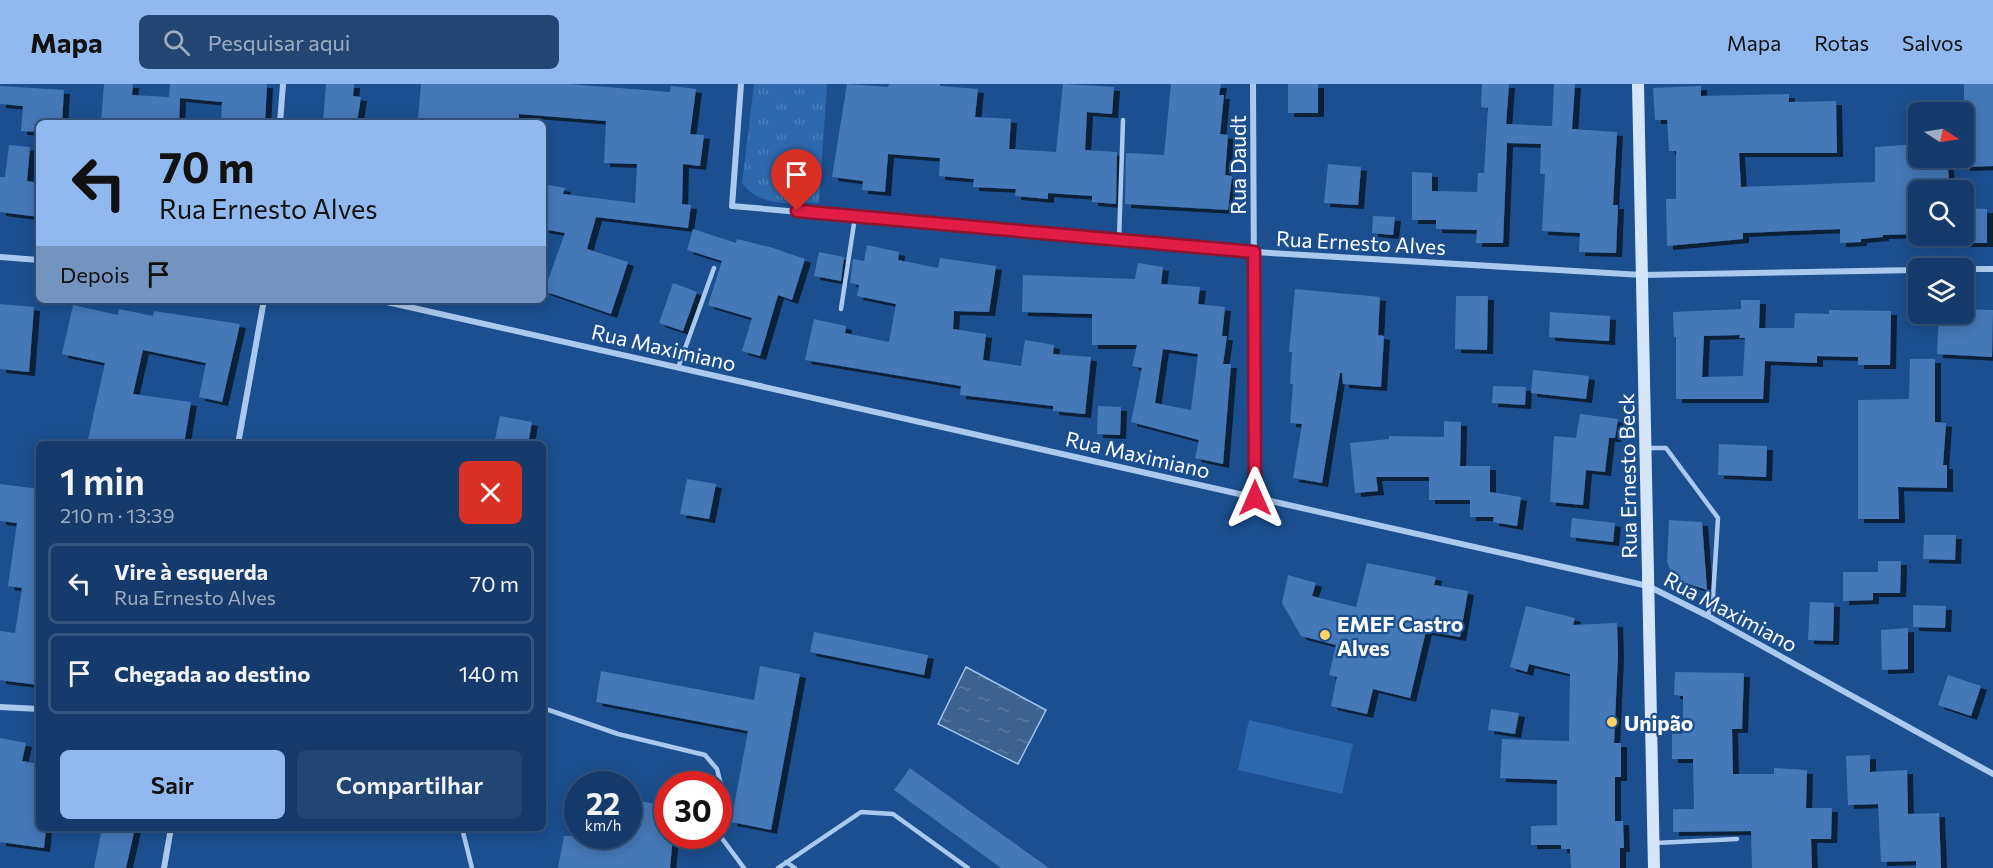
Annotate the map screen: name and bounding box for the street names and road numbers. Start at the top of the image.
street label: Rua Daudt [1225,115,1250,215]
street label: Rua Ernesto Alves [1275,225,1447,259]
street label: Rua Maximiano [589,318,739,376]
street label: Rua Ernesto Beck [1613,393,1641,559]
street label: Rua Maximiano [1063,425,1213,483]
street label: Rua Maximiano [1660,565,1802,657]

